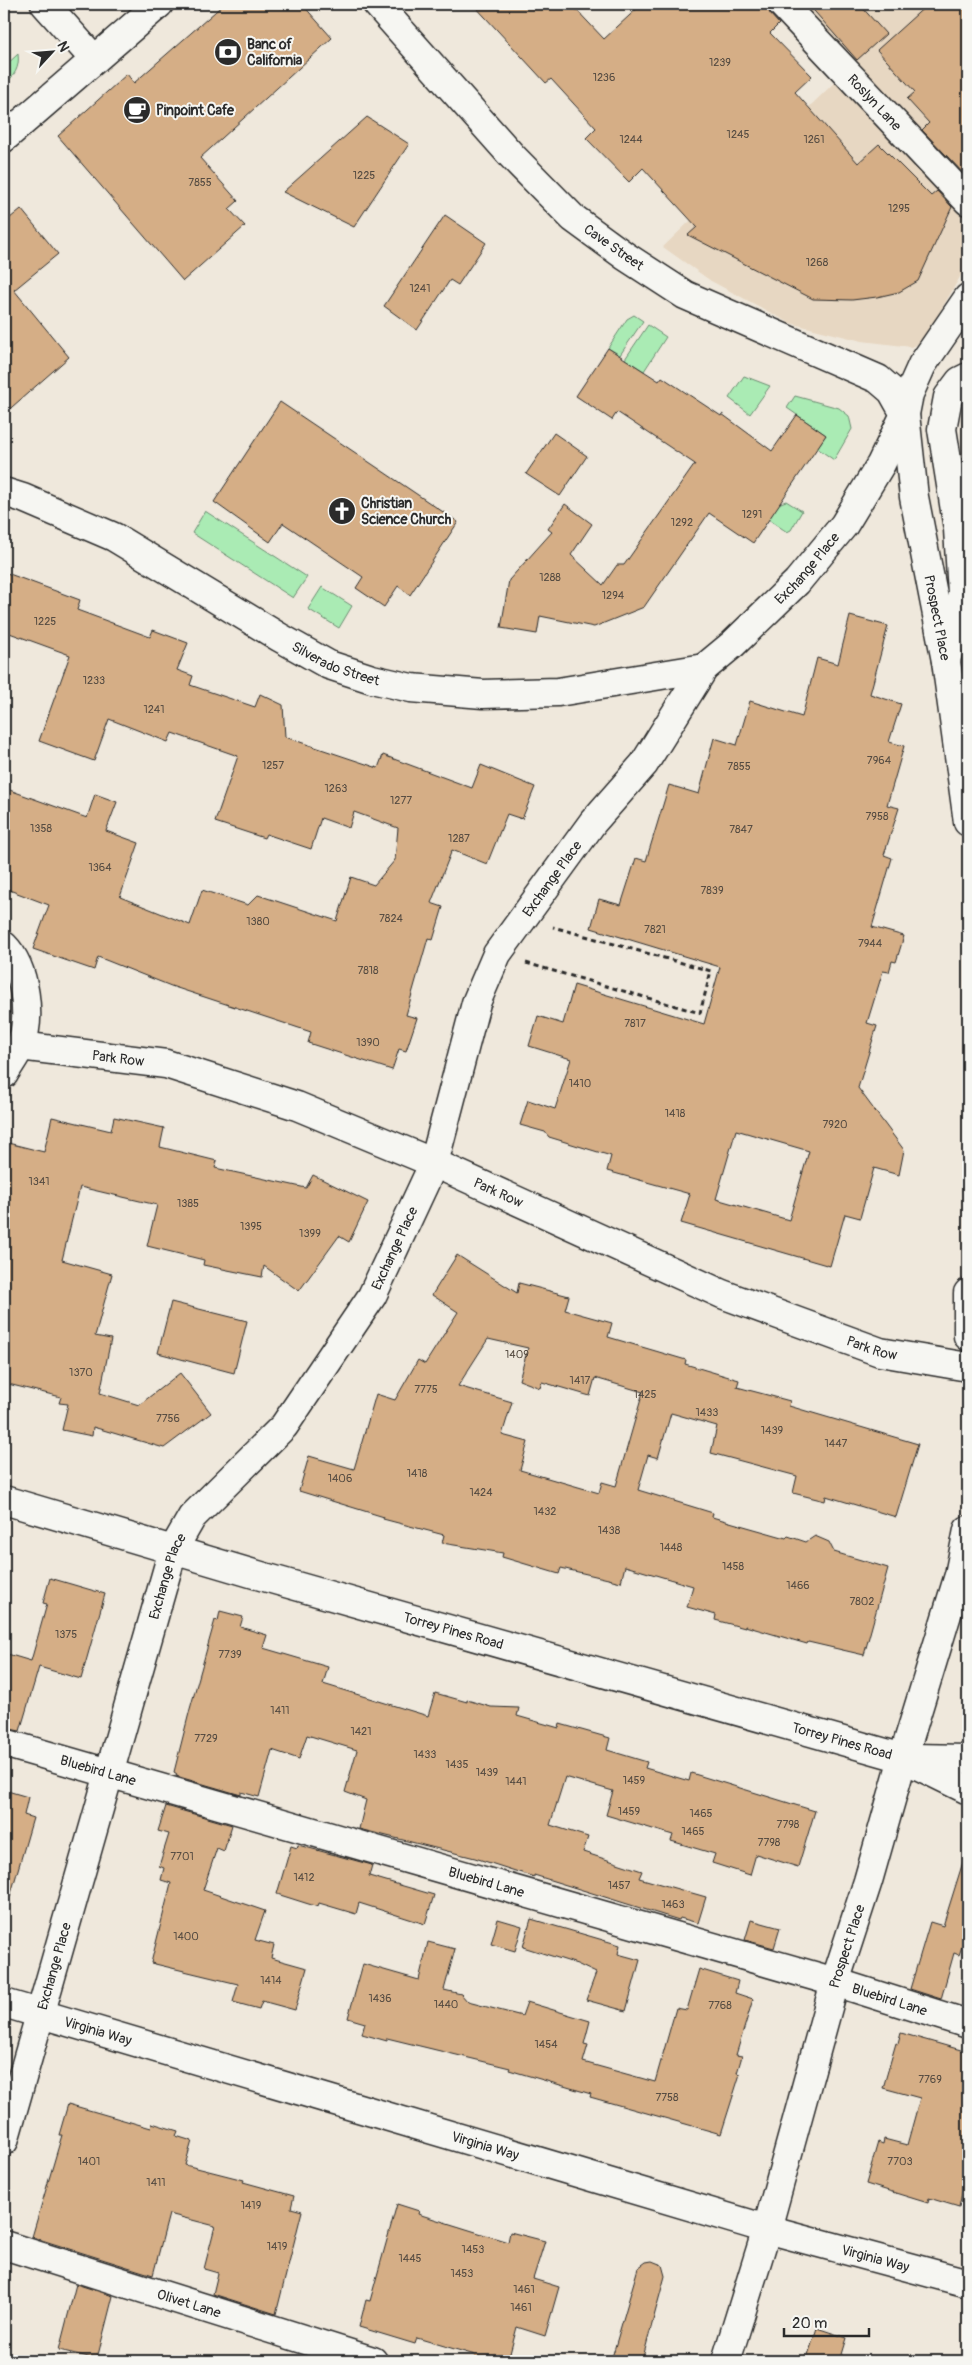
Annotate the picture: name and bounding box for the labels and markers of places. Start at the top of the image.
place label: Banc of California [247,36,303,69]
bank icon: Banc of California [213,37,243,67]
cafe icon: Pinpoint Cafe [122,95,152,125]
place label: Pinpoint Cafe [156,102,235,119]
place label: Christian Science Church [361,495,452,528]
church icon: Christian Science Church [327,496,357,526]

